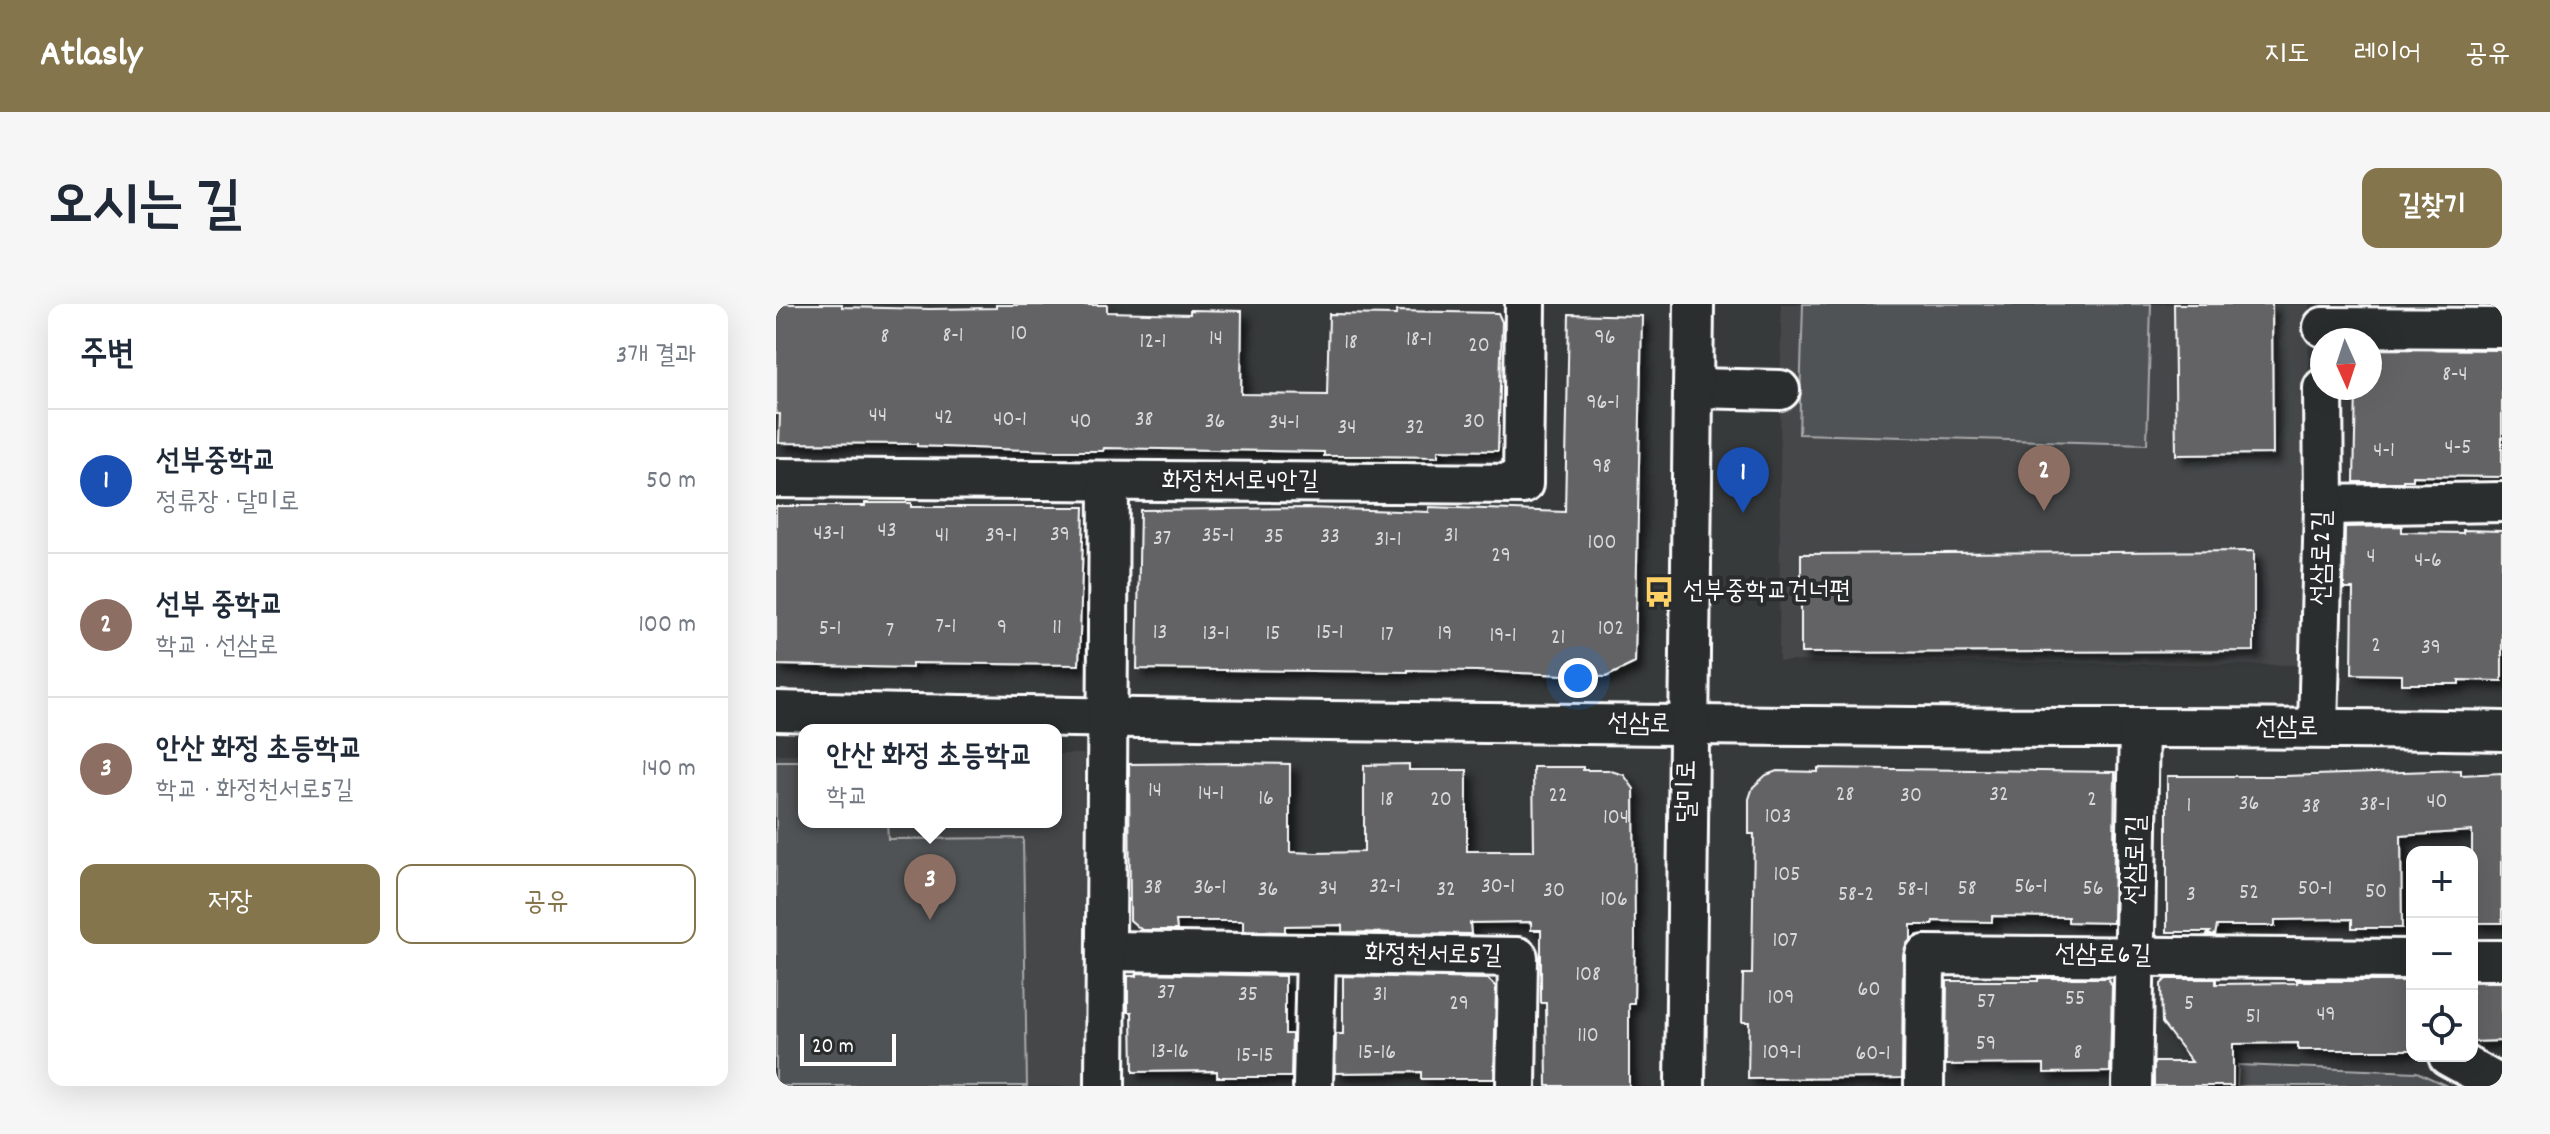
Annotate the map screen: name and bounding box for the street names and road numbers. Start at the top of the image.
street label: 화정천서로4안길 [1161,464,1319,501]
street label: 선삼로2길 [2304,510,2342,606]
street label: 선삼로 [1607,706,1671,744]
street label: 선삼로 [2256,710,2318,747]
street label: 달미로 [1669,759,1707,823]
street label: 선삼로1길 [2118,815,2156,905]
street label: 화정천서로5길 [1364,936,1502,976]
street label: 선삼로6길 [2054,937,2152,975]

